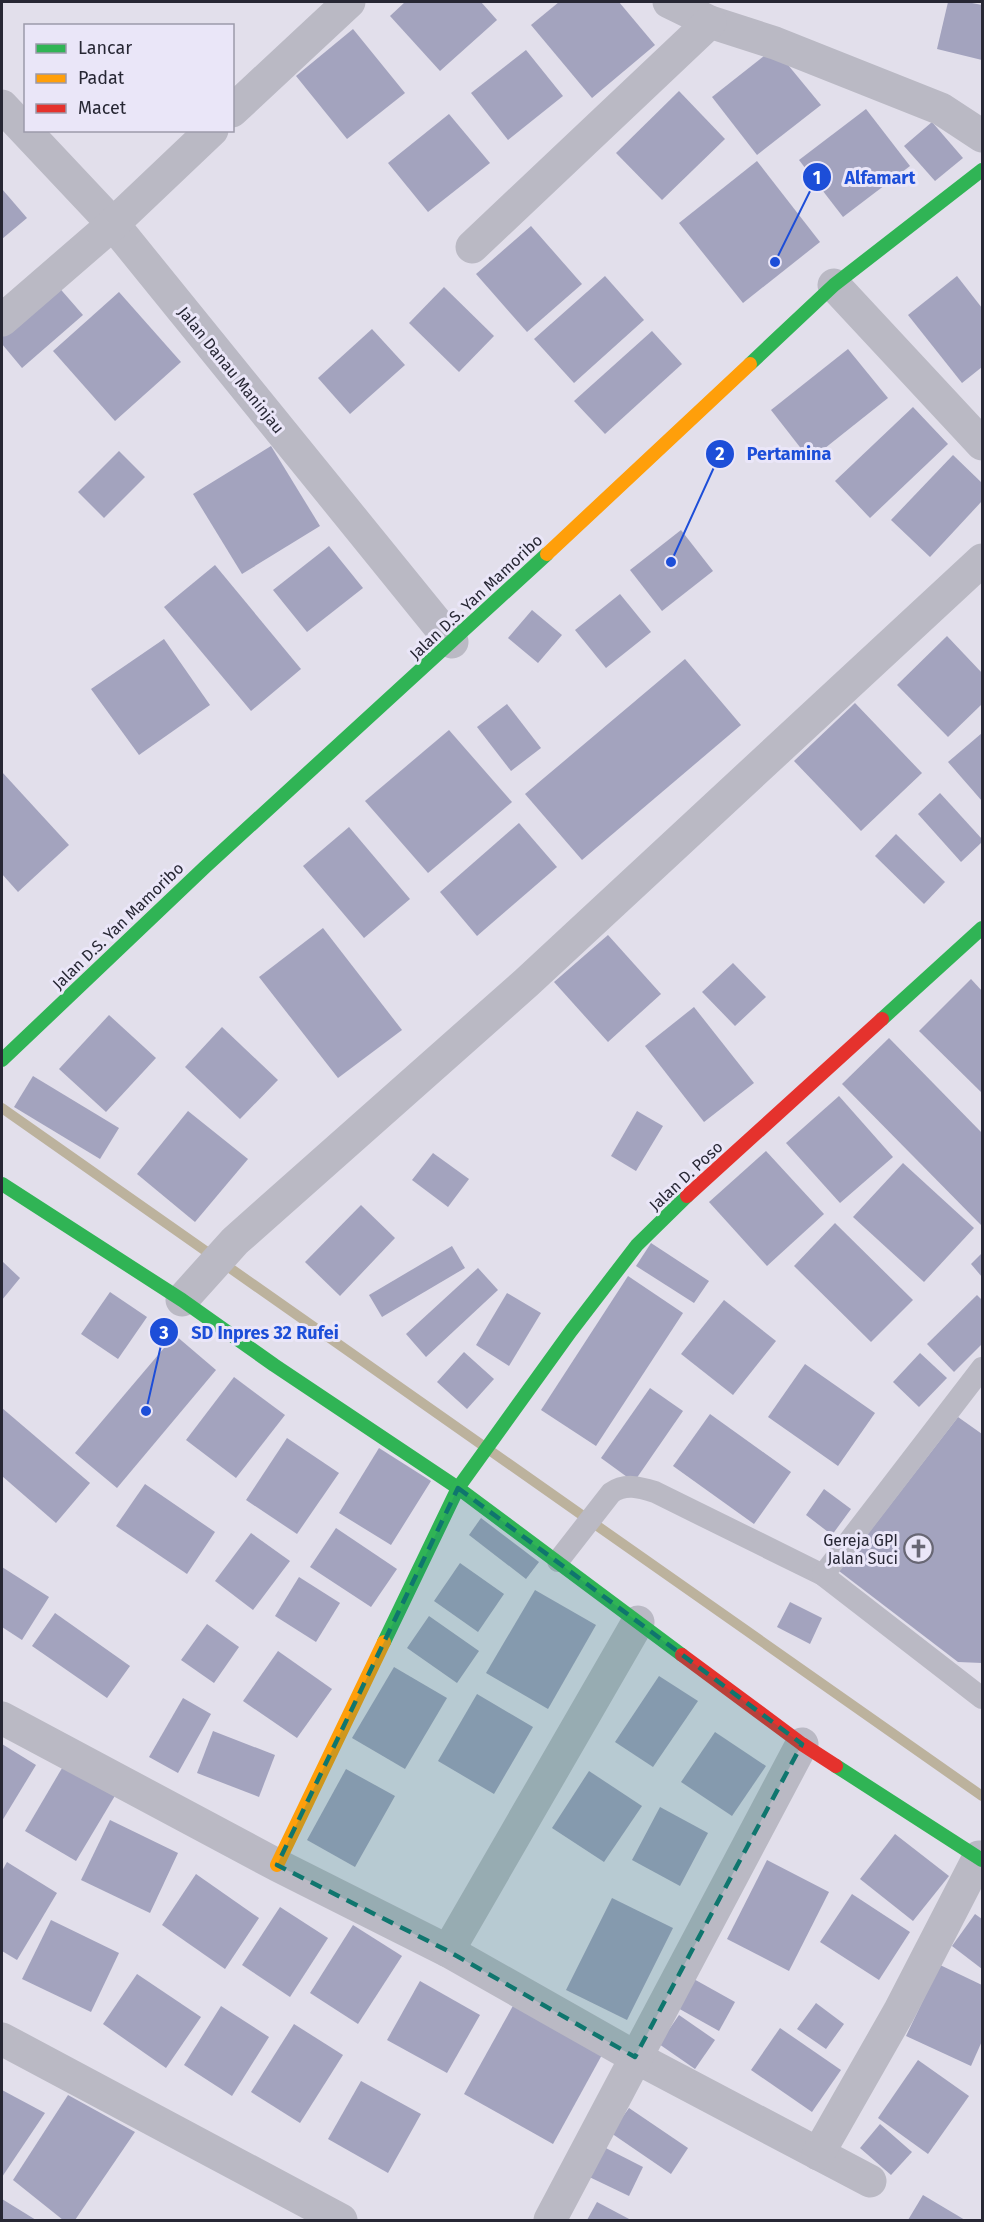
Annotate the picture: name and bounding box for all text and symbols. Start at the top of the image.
legend [24,24,234,132]
text: Lancar [78,37,132,59]
text: Padat [78,67,125,89]
text: Macet [78,97,127,119]
callout: Alfamart [802,159,928,195]
text: 1 [813,167,821,189]
text: Alfamart [843,167,917,189]
street label: Jalan Danau Maninjau [174,303,288,437]
callout: Pertamina [705,436,843,472]
text: 2 [715,443,725,465]
text: Pertamina [747,443,831,465]
street label: Jalan D.S. Yan Mamoribo [406,531,546,663]
street label: Jalan D.S. Yan Mamoribo [49,859,187,993]
street label: Jalan D. Poso [645,1137,727,1215]
callout: SD Inpres 32 Rufei [149,1314,351,1350]
text: 3 [158,1322,169,1344]
text: SD Inpres 32 Rufei [191,1322,339,1344]
place label: Gereja GPI Jalan Suci [823,1531,898,1568]
church icon: Gereja GPI Jalan Suci [903,1533,935,1565]

